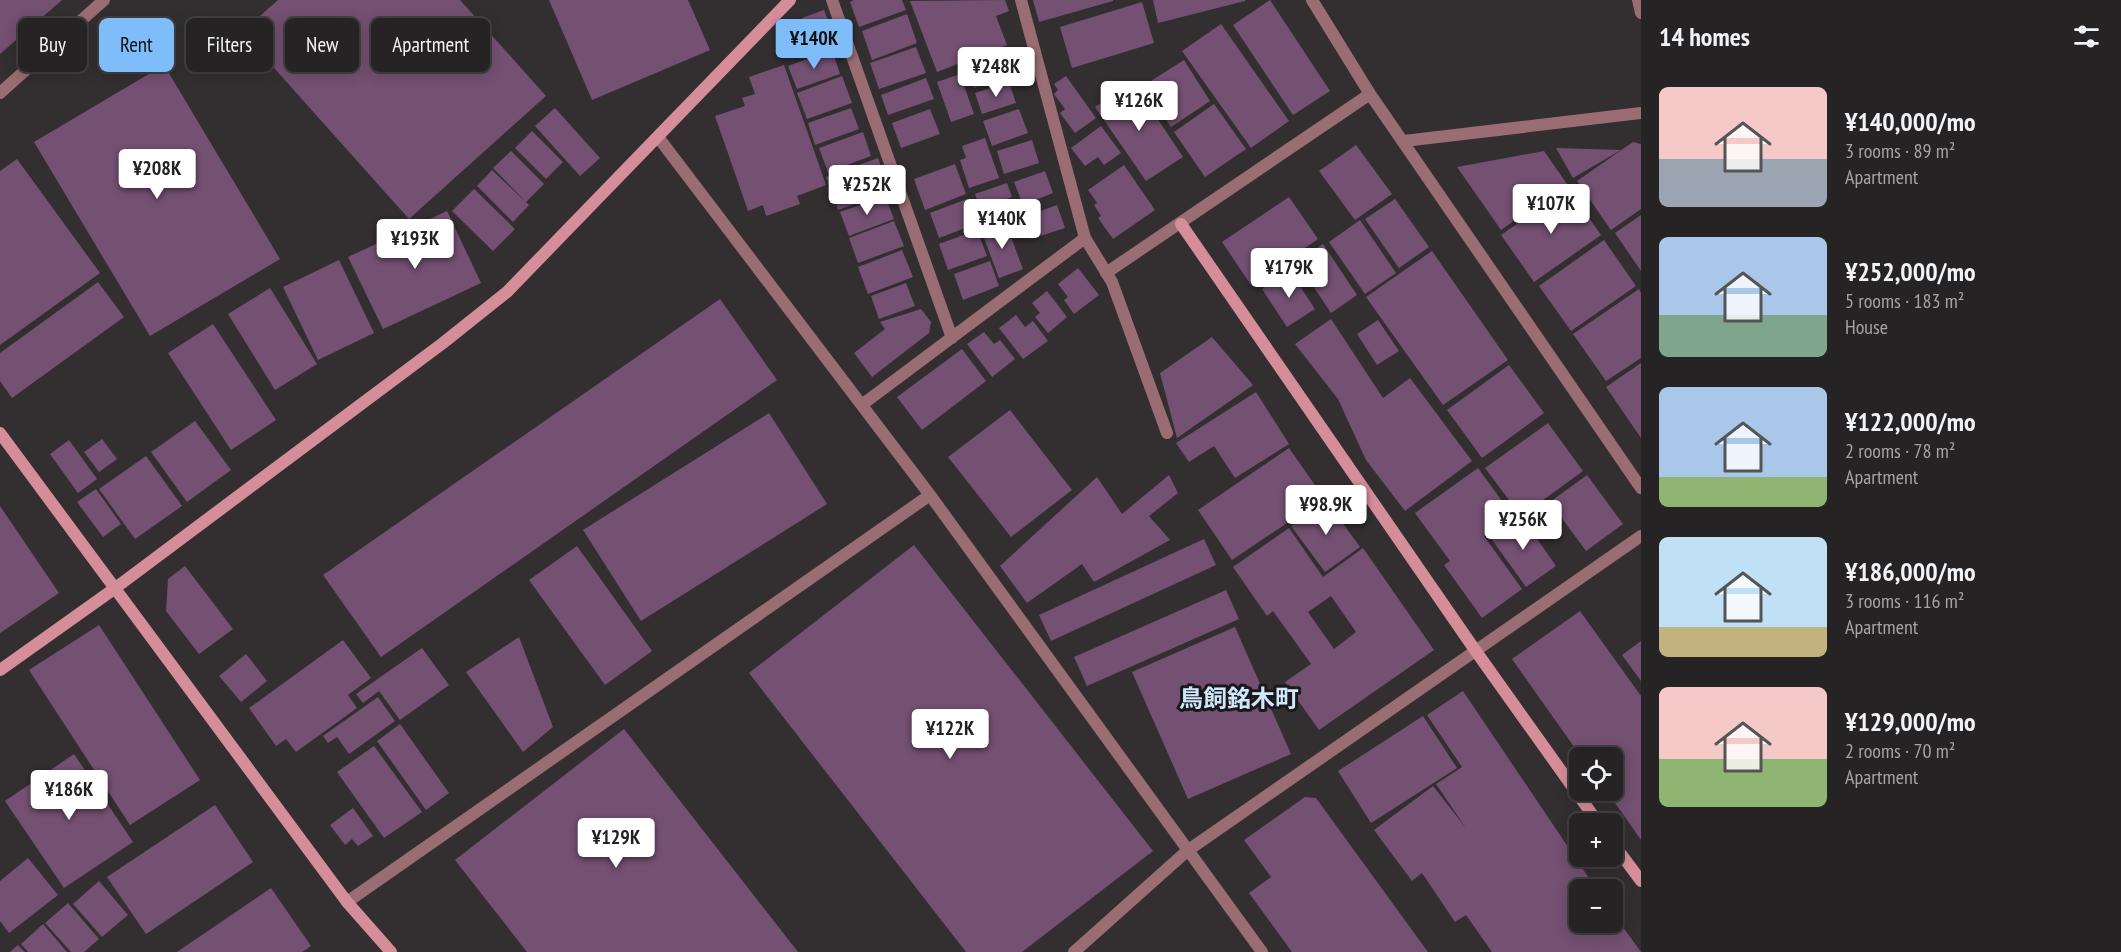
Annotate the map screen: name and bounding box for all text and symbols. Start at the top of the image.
chip: Buy [18,18,87,72]
chip: Rent [99,18,174,72]
chip: Filters [186,18,273,72]
chip: New [285,18,359,72]
chip: Apartment [371,18,490,72]
pin: ¥140K [772,19,856,70]
text: 14 homes [1659,20,1750,53]
icon: filters [2070,20,2103,53]
text: ¥140K [790,25,838,51]
pin: ¥248K [954,47,1038,98]
text: ¥248K [972,53,1020,79]
pin: ¥126K [1097,81,1181,132]
text: ¥126K [1115,87,1163,113]
text: ¥140,000/mo [1845,105,1976,138]
icon: home [1707,111,1779,183]
text: 3 rooms · 89 m² [1845,138,1955,164]
pin: ¥208K [115,149,199,200]
text: ¥208K [133,155,181,181]
text: Apartment [1845,164,1918,190]
pin: ¥252K [825,165,909,216]
text: ¥252K [843,171,891,197]
pin: ¥107K [1509,184,1593,235]
text: ¥107K [1527,190,1575,216]
pin: ¥140K [960,199,1044,250]
text: ¥140K [978,205,1026,231]
pin: ¥193K [373,219,457,270]
text: ¥193K [391,225,439,251]
pin: ¥179K [1247,248,1331,299]
text: ¥179K [1265,254,1313,280]
text: ¥252,000/mo [1845,255,1976,288]
icon: home [1707,261,1779,333]
text: 5 rooms · 183 m² [1845,288,1964,314]
text: House [1845,314,1888,340]
text: ¥122,000/mo [1845,405,1976,438]
icon: home [1707,411,1779,483]
text: 2 rooms · 78 m² [1845,438,1955,464]
text: Apartment [1845,464,1918,490]
pin: ¥98.9K [1277,485,1375,536]
text: ¥98.9K [1300,491,1352,517]
pin: ¥256K [1481,500,1565,551]
text: ¥256K [1499,506,1547,532]
text: ¥186,000/mo [1845,555,1976,588]
icon: home [1707,561,1779,633]
text: 3 rooms · 116 m² [1845,588,1964,614]
text: Apartment [1845,614,1918,640]
district label: 鳥飼銘木町 [1179,683,1299,714]
text: ¥129,000/mo [1845,705,1976,738]
pin: ¥122K [908,709,992,760]
icon: home [1707,711,1779,783]
text: ¥122K [926,715,974,741]
text: 2 rooms · 70 m² [1845,738,1955,764]
map controls [1569,747,1623,933]
button: locate [1569,747,1623,801]
text: Apartment [1845,764,1918,790]
pin: ¥186K [27,770,111,821]
text: ¥186K [45,776,93,802]
button: + [1569,813,1623,867]
pin: ¥129K [574,818,658,869]
text: ¥129K [592,824,640,850]
button: − [1569,879,1623,933]

